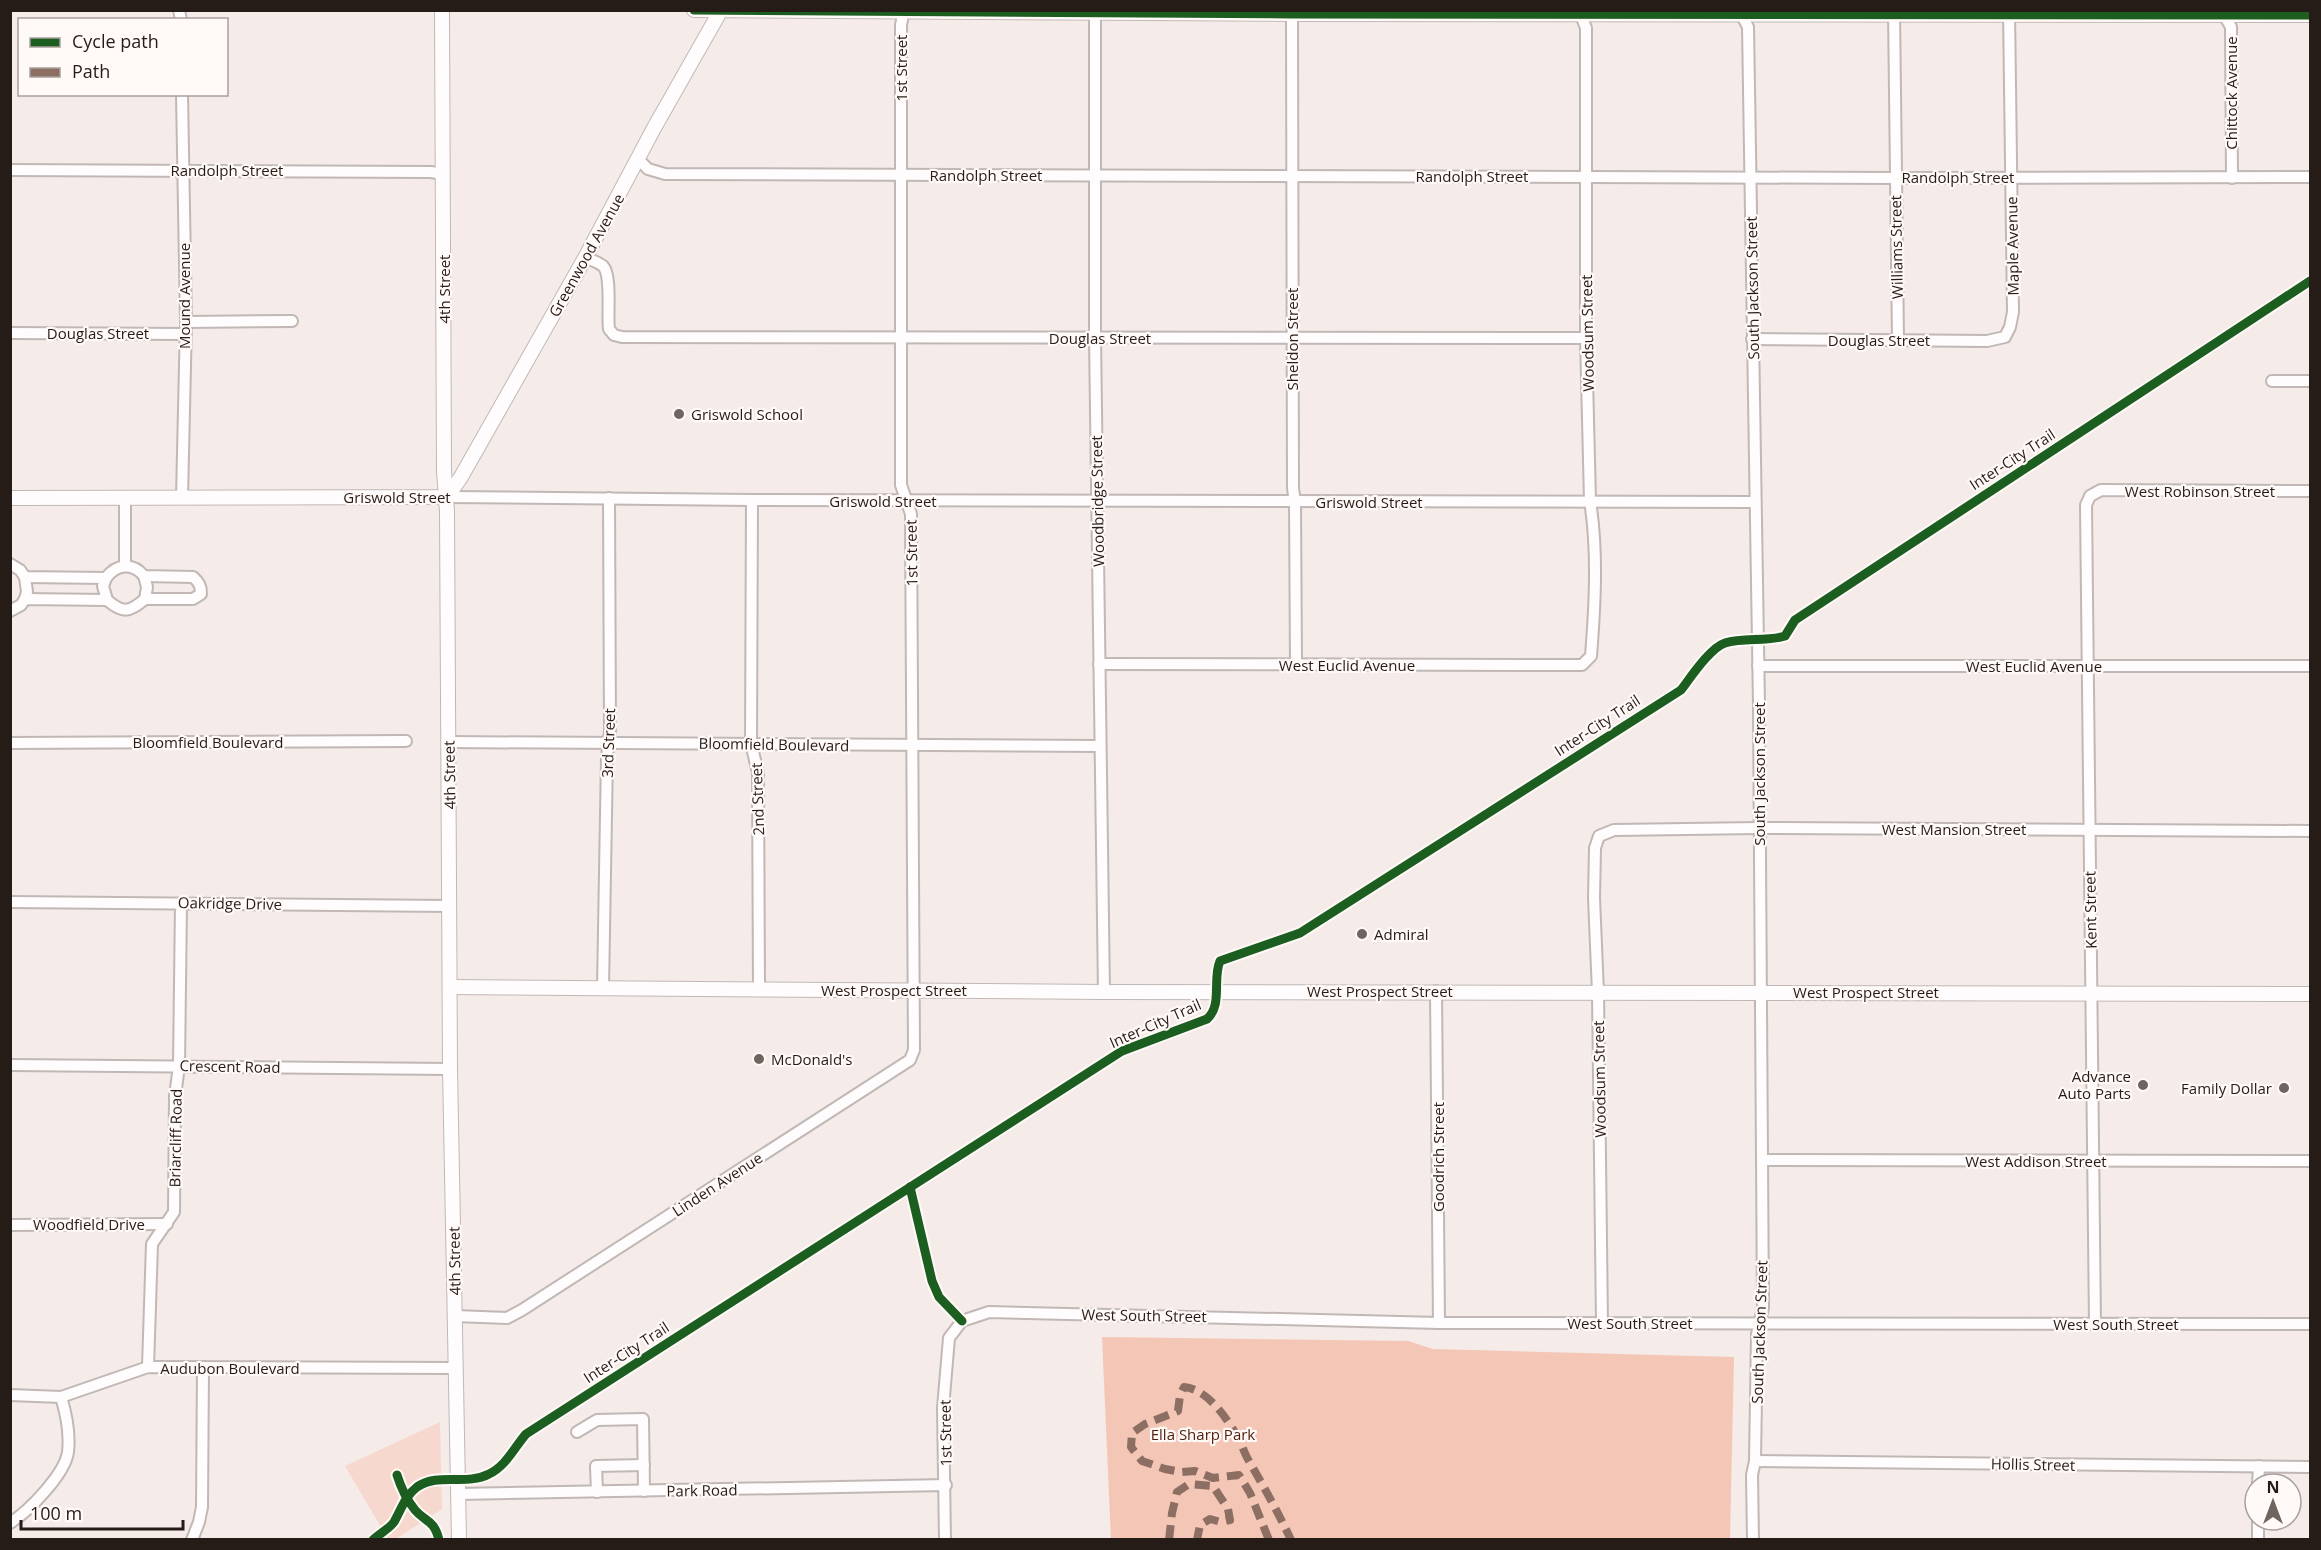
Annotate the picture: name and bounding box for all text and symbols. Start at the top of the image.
legend [18,18,228,96]
text: Cycle path [72,29,159,53]
street label: 1st Street [891,35,911,101]
street label: Chittock Avenue [2221,36,2241,150]
text: Path [72,59,110,83]
street label: Randolph Street [171,160,283,180]
street label: Randolph Street [930,165,1042,185]
street label: Randolph Street [1416,166,1528,186]
street label: Randolph Street [1902,167,2014,187]
street label: Greenwood Avenue [544,190,628,320]
street label: Williams Street [1885,195,1907,299]
street label: Maple Avenue [2001,196,2023,296]
street label: South Jackson Street [1741,216,1763,360]
street label: Mound Avenue [174,243,194,349]
street label: 4th Street [434,255,454,323]
street label: Woodsum Street [1576,274,1598,392]
street label: Sheldon Street [1282,288,1302,390]
street label: Douglas Street [47,323,149,343]
street label: Douglas Street [1049,328,1151,348]
street label: Douglas Street [1828,330,1930,350]
place label: Griswold School [691,404,803,424]
marker: Griswold School [672,407,686,421]
street label: Inter-City Trail [1965,424,2059,494]
street label: Woodbridge Street [1086,435,1108,567]
street label: West Robinson Street [2125,481,2275,501]
street label: Griswold Street [343,487,451,507]
street label: Griswold Street [829,491,937,511]
street label: Griswold Street [1315,492,1423,512]
street label: 1st Street [900,519,922,587]
street label: West Euclid Avenue [1279,655,1415,675]
street label: West Euclid Avenue [1966,656,2102,676]
street label: Inter-City Trail [1550,690,1644,760]
street label: South Jackson Street [1749,702,1769,846]
street label: 3rd Street [597,708,619,778]
street label: Bloomfield Boulevard [133,732,283,752]
street label: Bloomfield Boulevard [698,733,850,755]
street label: 4th Street [438,740,460,810]
street label: 2nd Street [746,762,768,836]
street label: West Mansion Street [1882,819,2026,839]
street label: Kent Street [2079,871,2101,949]
street label: Oakridge Drive [178,892,282,914]
place label: Admiral [1374,924,1429,944]
marker: Admiral [1355,927,1369,941]
street label: West Prospect Street [821,980,967,1000]
street label: West Prospect Street [1307,981,1453,1001]
street label: West Prospect Street [1793,982,1939,1002]
street label: Inter-City Trail [1106,994,1204,1052]
street label: Woodsum Street [1588,1020,1610,1138]
place label: McDonald's [771,1049,853,1069]
marker: McDonald's [752,1052,766,1066]
street label: Crescent Road [179,1055,281,1077]
place label: Advance Auto Parts [2058,1066,2131,1103]
marker: Advance Auto Parts [2136,1078,2150,1092]
place label: Family Dollar [2181,1078,2272,1098]
marker: Family Dollar [2277,1081,2291,1095]
street label: Briarcliff Road [164,1089,186,1187]
street label: Goodrich Street [1428,1102,1448,1212]
street label: Linden Avenue [668,1147,766,1221]
street label: West Addison Street [1965,1151,2107,1171]
street label: Woodfield Drive [33,1214,145,1234]
street label: 4th Street [443,1226,465,1296]
street label: South Jackson Street [1747,1260,1771,1404]
street label: West South Street [1081,1304,1207,1326]
street label: West South Street [1567,1313,1693,1333]
street label: West South Street [2053,1314,2179,1334]
street label: Inter-City Trail [579,1317,673,1387]
street label: Audubon Boulevard [160,1358,300,1378]
street label: 1st Street [934,1399,956,1467]
park label: Ella Sharp Park [1151,1424,1255,1444]
street label: Hollis Street [1991,1453,2075,1475]
north arrow [2243,1472,2303,1532]
text: N [2266,1476,2280,1498]
street label: Park Road [666,1479,738,1501]
scale bar [21,1493,183,1531]
text: 100 m [30,1501,82,1525]

